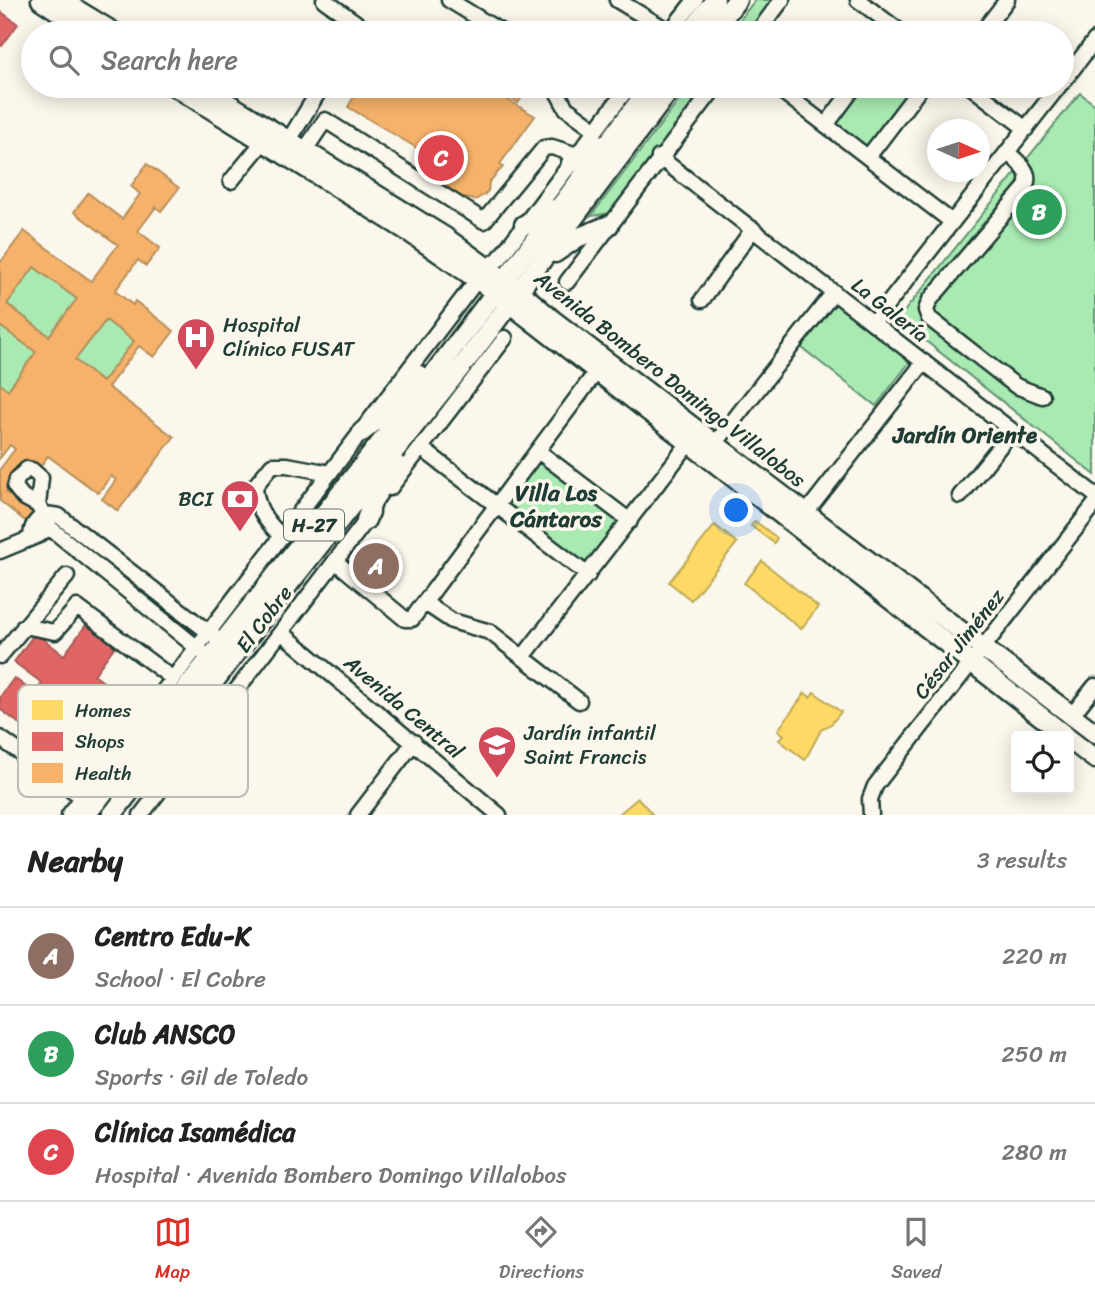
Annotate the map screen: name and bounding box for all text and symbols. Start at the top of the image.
search box [21,21,1074,98]
text: Search here [101,37,238,83]
icon: search [45,41,83,79]
north arrow [927,119,990,182]
pin: C [418,132,464,184]
pin: B [1016,186,1062,238]
street label: Avenida Bombero Domingo Villalobos [525,260,815,498]
street label: La Galería [843,267,938,353]
place label: Hospital Clínico FUSAT [223,306,356,368]
hospital icon: Hospital Clínico FUSAT [175,316,217,371]
district label: Jardín Oriente [891,415,1038,456]
district label: Villa Los Cántaros [509,473,603,540]
bank icon: BCI [219,478,261,533]
place label: BCI [178,480,215,518]
your location [719,493,753,527]
road number: H-27 [284,510,344,540]
pin: A [353,540,399,592]
street label: El Cobre [226,576,303,661]
street label: César Jiménez [903,579,1015,708]
street label: Avenida Central [334,644,474,770]
legend [18,685,248,797]
text: Homes [75,694,131,727]
place label: Jardín infantil Saint Francis [523,714,657,776]
school or university icon: Jardín infantil Saint Francis [476,724,518,779]
text: Shops [75,725,125,758]
map controls [1011,731,1074,794]
button: locate [1011,731,1074,794]
text: Health [75,757,131,790]
text: Nearby [28,834,123,888]
text: 3 results [977,840,1067,881]
text: Centro Edu-K [95,913,251,959]
text: A [43,936,59,977]
text: 220 m [1002,936,1067,977]
text: School · El Cobre [95,959,266,1000]
text: Club ANSCO [95,1011,236,1057]
text: B [44,1034,58,1075]
text: 250 m [1001,1034,1067,1075]
text: Sports · Gil de Toledo [95,1057,308,1098]
text: Clínica Isamédica [95,1109,295,1155]
text: C [44,1132,58,1173]
text: 280 m [1002,1132,1067,1173]
text: Hospital · Avenida Bombero Domingo Villalobos [95,1155,567,1196]
tab: Map [154,1213,192,1288]
tab: Directions [499,1213,584,1288]
tab: Saved [891,1213,941,1288]

